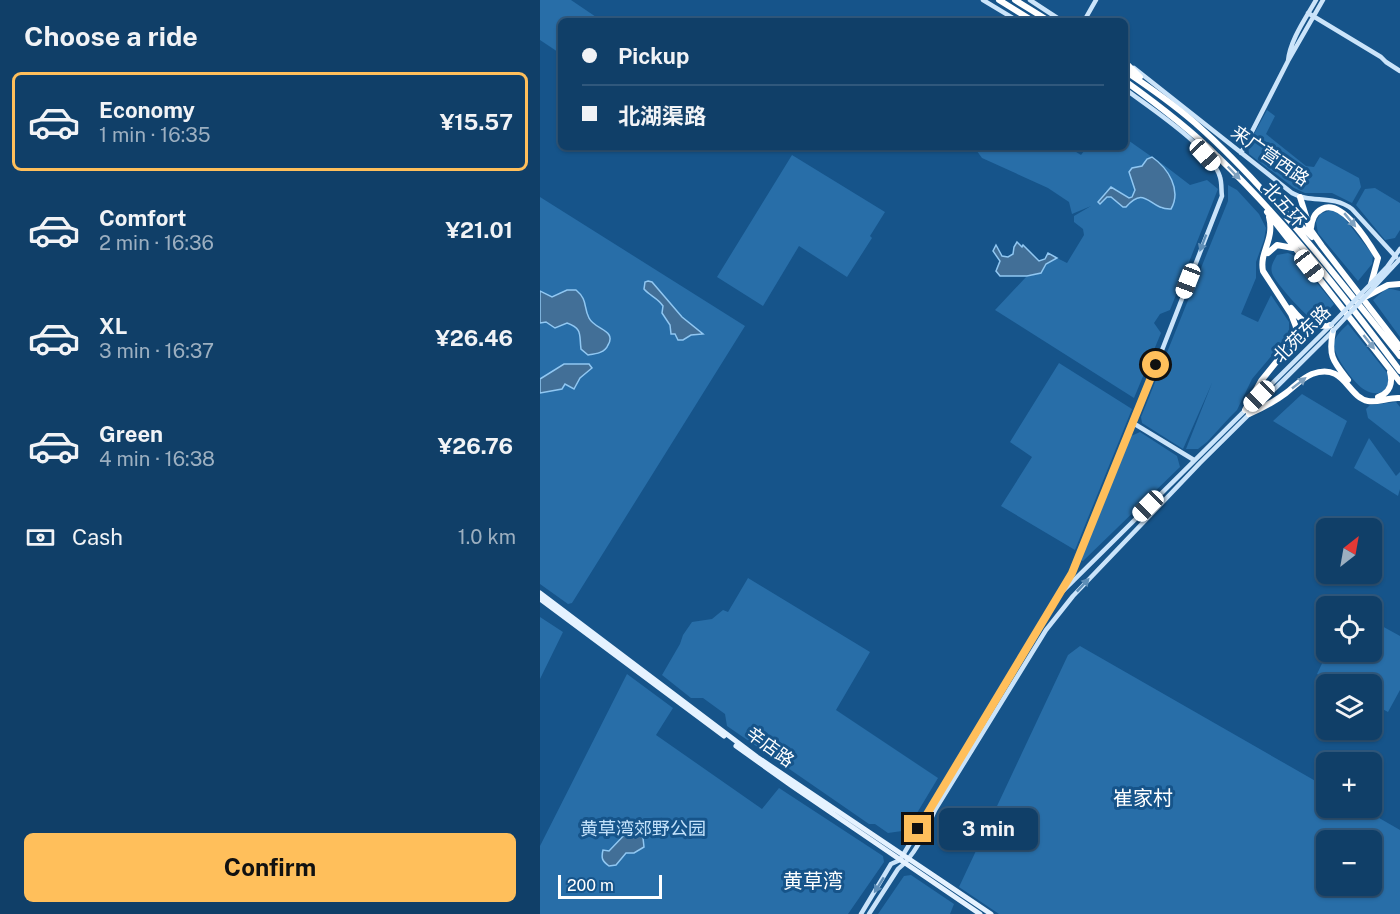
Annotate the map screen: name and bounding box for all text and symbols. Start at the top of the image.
text: Choose a ride [24,20,198,52]
text: Pickup [618,43,689,69]
icon: car [27,95,81,149]
text: Economy [99,97,195,123]
text: 北湖渠路 [618,103,706,129]
text: ¥15.57 [440,109,513,135]
street label: 来广营西路 [1227,121,1313,190]
text: 1 min · 16:35 [99,123,211,147]
car [1186,136,1224,174]
one-way arrow [1227,165,1241,180]
street label: 北五环 [1259,178,1310,232]
icon: car [27,203,81,257]
text: Comfort [99,205,186,231]
one-way arrow [1344,212,1357,228]
text: ¥21.01 [446,217,513,243]
text: 2 min · 16:36 [99,231,214,255]
one-way arrow [1198,235,1208,253]
car [1291,246,1327,286]
car [1173,261,1203,301]
street label: 北苑东路 [1269,301,1335,367]
icon: car [27,311,81,365]
text: XL [99,313,127,339]
text: ¥26.46 [435,325,513,351]
one-way arrow [1362,335,1374,350]
text: 3 min · 16:37 [99,339,214,363]
route start [1142,351,1169,378]
car [1240,377,1278,415]
one-way arrow [1291,378,1306,390]
icon: car [27,419,81,473]
text: Green [99,421,163,447]
text: ¥26.76 [438,433,513,459]
text: 4 min · 16:38 [99,447,215,471]
car [1129,487,1167,525]
north arrow [1316,518,1382,584]
map controls [1316,518,1382,896]
icon: cash [24,521,57,554]
text: Cash [72,524,123,550]
text: 1.0 km [458,525,516,549]
one-way arrow [1076,578,1090,592]
button: locate [1316,596,1382,662]
button: layers [1316,674,1382,740]
street label: 辛店路 [742,722,798,771]
button: + [1316,752,1382,818]
district label: 崔家村 [1113,786,1173,810]
callout: 3 min [939,808,1038,850]
route end [904,815,931,842]
text: 3 min [962,817,1015,841]
park label: 黄草湾郊野公园 [580,818,706,839]
button: − [1316,830,1382,896]
button: Confirm [24,833,516,902]
district label: 黄草湾 [783,869,843,893]
scale bar [558,872,662,900]
text: 200 m [567,876,614,895]
one-way arrow [873,877,884,893]

